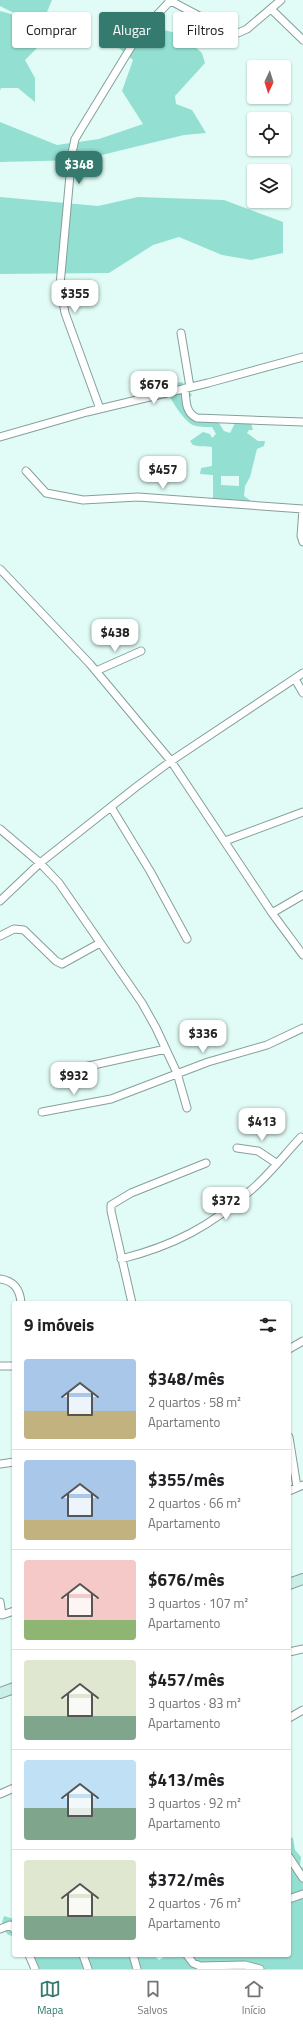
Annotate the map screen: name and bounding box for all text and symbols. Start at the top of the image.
chip: Comprar [12,12,91,48]
chip: Alugar [99,12,165,48]
chip: Filtros [173,12,238,48]
north arrow [247,60,291,104]
map controls [247,60,291,208]
button: locate [247,112,291,156]
pin: $348 [55,151,103,185]
text: $348 [64,154,94,174]
button: layers [247,164,291,208]
pin: $355 [51,280,99,314]
text: $355 [60,283,90,303]
pin: $676 [130,371,178,405]
text: $676 [139,374,169,394]
pin: $457 [139,456,187,490]
text: $457 [148,459,178,479]
pin: $438 [91,619,139,653]
text: $438 [100,622,130,642]
pin: $336 [179,1020,227,1054]
text: $336 [188,1023,218,1043]
pin: $932 [50,1062,98,1096]
text: $932 [59,1065,89,1085]
pin: $413 [238,1108,286,1142]
text: $413 [247,1111,277,1131]
pin: $372 [202,1187,250,1221]
text: $372 [211,1190,241,1210]
text: 9 imóveis [24,1312,94,1338]
icon: filters [257,1314,279,1336]
text: $348/mês [148,1366,225,1392]
icon: home [56,1375,104,1423]
text: 2 quartos · 58 m² [148,1392,241,1412]
text: Apartamento [148,1412,221,1432]
text: $355/mês [148,1467,225,1493]
icon: home [56,1476,104,1524]
text: 2 quartos · 66 m² [148,1493,241,1513]
text: Apartamento [148,1513,221,1533]
text: $676/mês [148,1567,225,1593]
icon: home [56,1576,104,1624]
text: 3 quartos · 107 m² [148,1593,248,1613]
text: Apartamento [148,1613,221,1633]
text: $457/mês [148,1667,225,1693]
icon: home [56,1676,104,1724]
text: 3 quartos · 83 m² [148,1693,241,1713]
text: Apartamento [148,1713,221,1733]
text: $413/mês [148,1767,225,1793]
icon: home [56,1776,104,1824]
text: 3 quartos · 92 m² [148,1793,241,1813]
text: Apartamento [148,1813,221,1833]
text: $372/mês [148,1867,225,1893]
icon: home [56,1876,104,1924]
text: 2 quartos · 76 m² [148,1893,241,1913]
text: Apartamento [148,1913,221,1933]
tab: Mapa [37,1978,63,2018]
tab: Salvos [137,1978,168,2018]
tab: Início [242,1978,266,2018]

